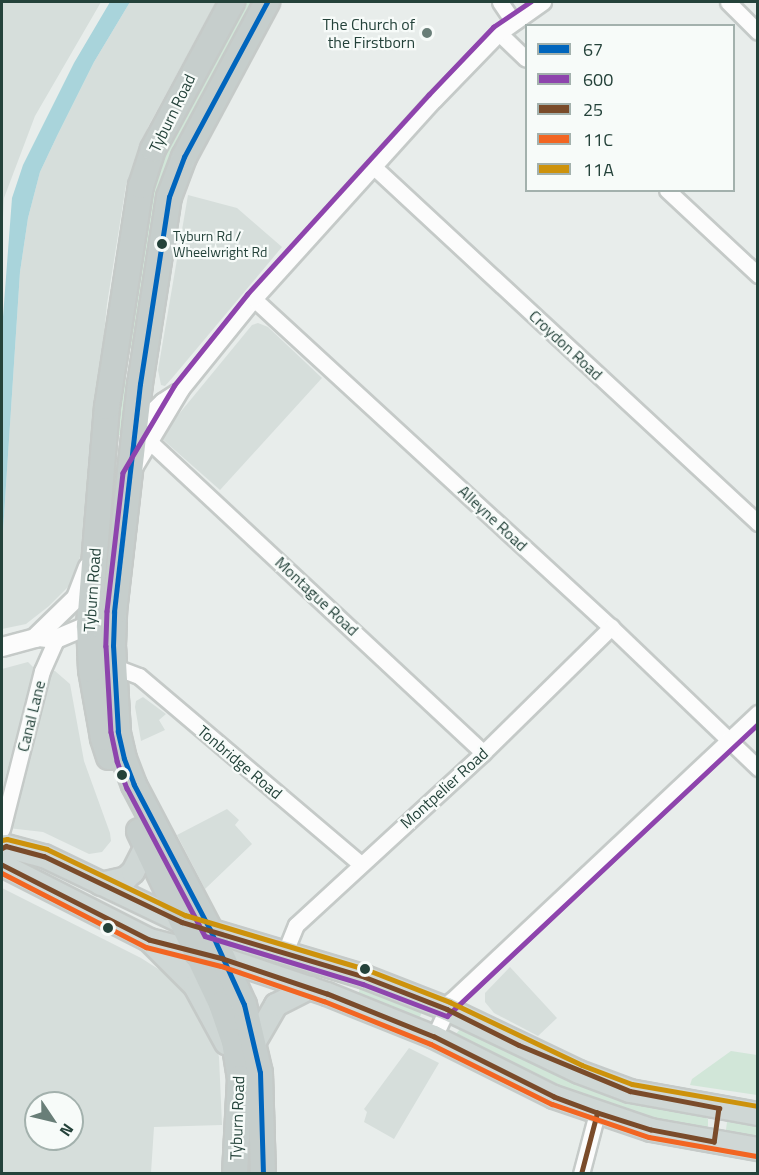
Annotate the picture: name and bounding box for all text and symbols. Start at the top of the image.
place label: The Church of the Firstborn [322,14,415,52]
legend [525,24,735,192]
marker: The Church of the Firstborn [420,26,434,40]
text: 67 [583,36,603,63]
text: 600 [583,66,613,93]
street label: Tyburn Road [145,71,199,155]
text: 25 [583,96,603,123]
text: 11C [583,126,613,153]
text: 11A [583,156,614,183]
place label: Tyburn Rd / Wheelwright Rd [173,228,267,260]
marker: Tyburn Rd / Wheelwright Rd [156,238,168,250]
street label: Croydon Road [525,306,607,384]
street label: Alleyne Road [454,481,532,555]
street label: Tyburn Road [79,547,105,633]
street label: Montague Road [271,553,363,639]
street label: Canal Lane [13,678,49,754]
street label: Tonbridge Road [194,721,286,803]
street label: Montpelier Road [396,744,492,832]
unlabelled marker [116,769,128,781]
unlabelled marker [102,922,114,934]
unlabelled marker [359,963,371,975]
street label: Tyburn Road [226,1076,248,1160]
north arrow [24,1091,84,1151]
text: N [54,1119,80,1142]

